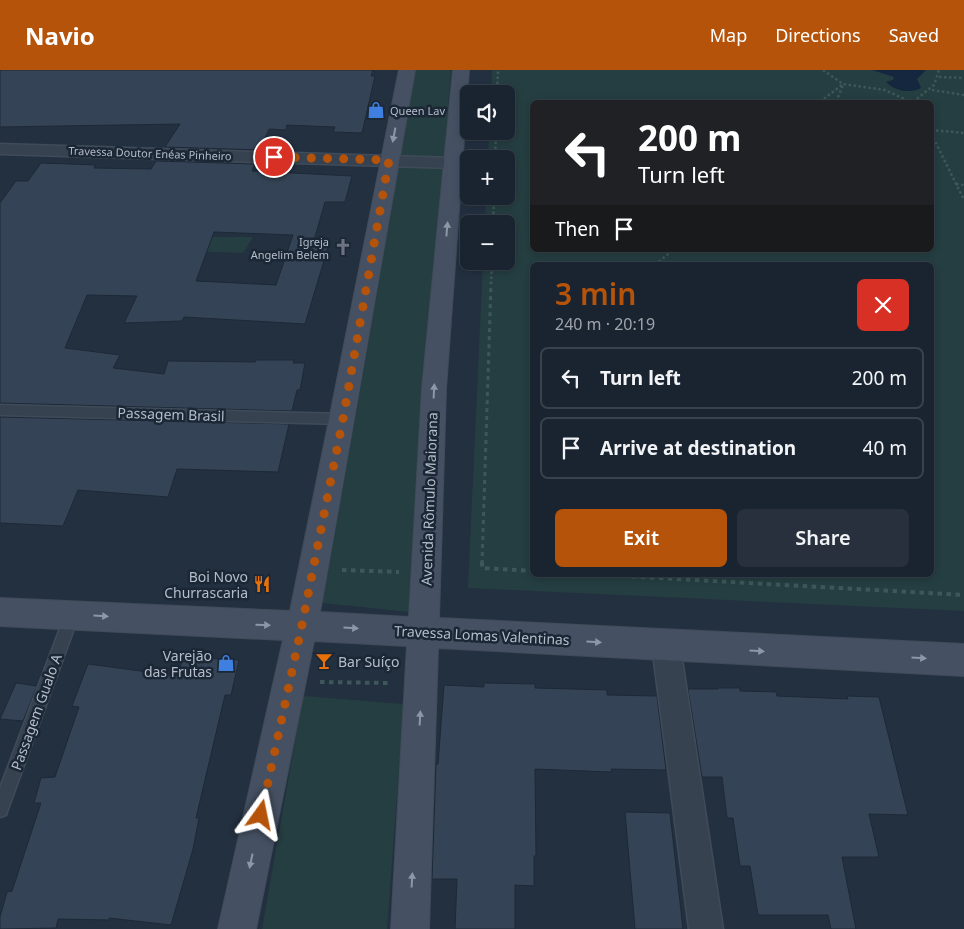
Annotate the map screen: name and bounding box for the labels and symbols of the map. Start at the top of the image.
shop icon: Queen Lav [366,100,386,120]
place label: Queen Lav [390,103,445,118]
one-way arrow [390,127,398,143]
pin [253,136,295,178]
street label: Travessa Doutor Enéas Pinheiro [68,143,232,163]
one-way arrow [444,220,452,236]
place label: Igreja Angelim Belem [251,234,329,262]
church icon: Igreja Angelim Belem [333,237,353,257]
one-way arrow [430,382,438,398]
street label: Passagem Brasil [117,403,225,425]
street label: Avenida Rômulo Maiorana [416,412,442,586]
place label: Boi Novo Churrascaria [164,567,248,602]
restaurant icon: Boi Novo Churrascaria [252,574,272,594]
one-way arrow [93,613,109,621]
one-way arrow [256,621,272,629]
street label: Travessa Lomas Valentinas [394,621,570,649]
one-way arrow [343,624,359,632]
one-way arrow [586,639,602,647]
place label: Varejão das Frutas [144,646,212,681]
one-way arrow [749,647,765,655]
street label: Passagem Gualo A [6,651,66,773]
bar icon: Bar Suíço [314,651,334,671]
place label: Bar Suíço [338,652,400,671]
shop icon: Varejão das Frutas [216,653,236,673]
one-way arrow [911,655,927,663]
one-way arrow [416,710,424,726]
position arrow [234,788,286,840]
one-way arrow [247,854,255,870]
one-way arrow [409,872,417,888]

